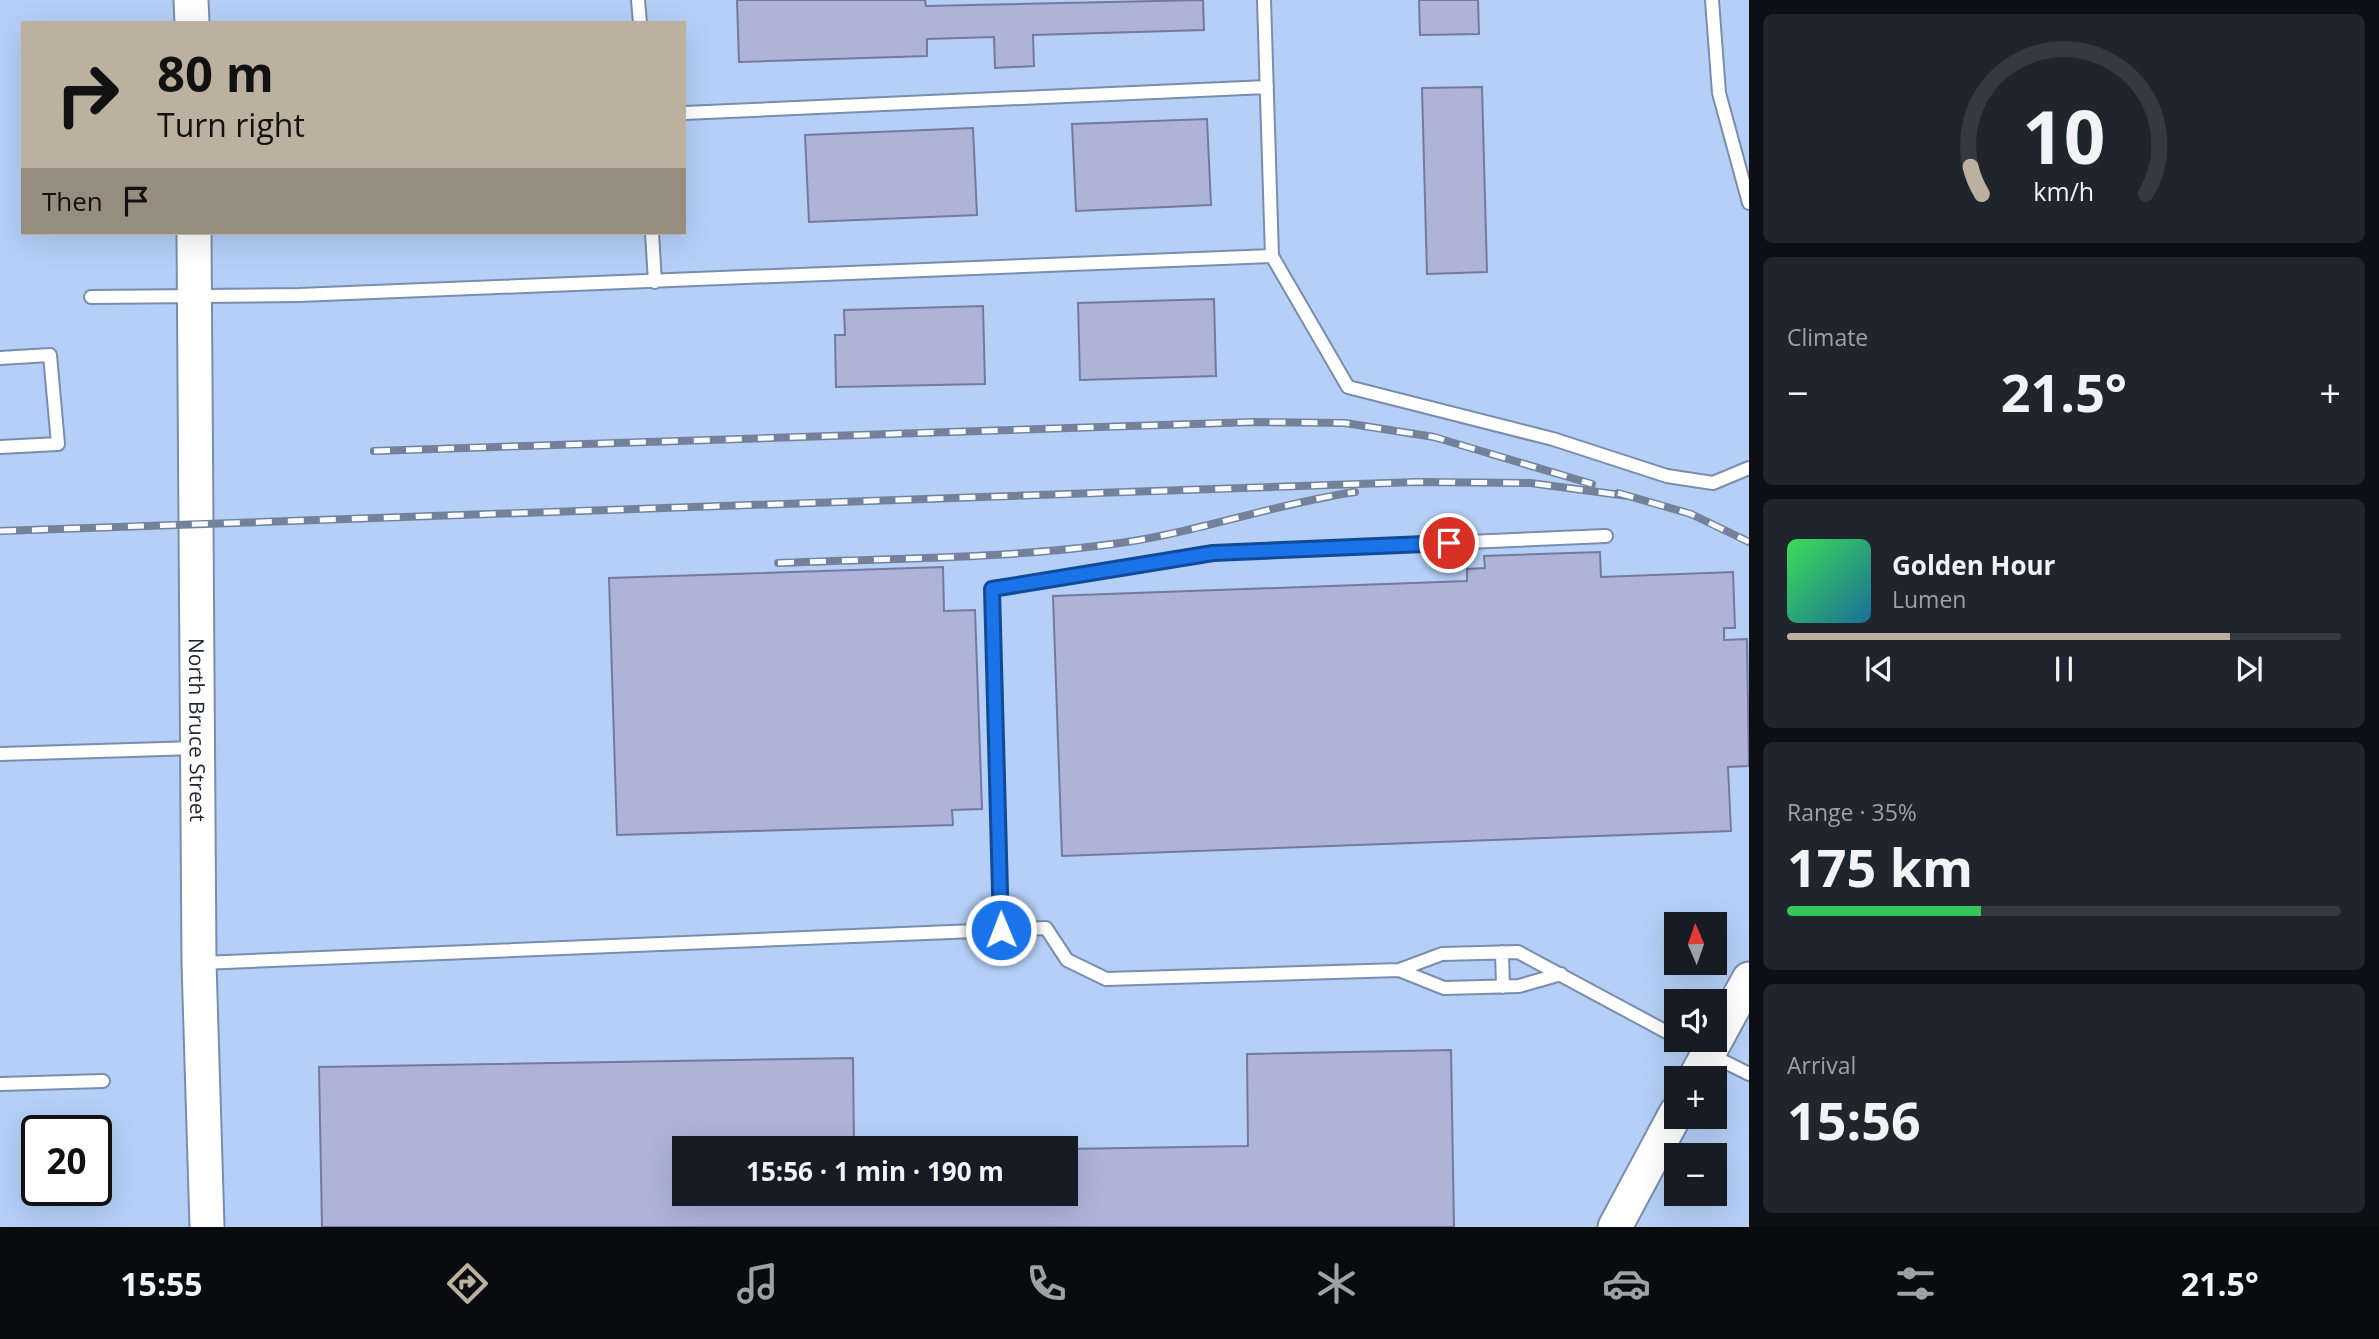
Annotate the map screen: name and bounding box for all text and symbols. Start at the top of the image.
text: 80 m [157,40,274,106]
icon: right [42,49,133,140]
text: 10 [2022,87,2106,186]
text: Turn right [157,103,305,146]
text: km/h [2034,174,2094,208]
icon: arrive [117,182,155,220]
text: Then [42,183,103,219]
text: Climate [1787,321,1868,353]
text: 21.5° [2001,356,2127,427]
text: − [1787,366,1809,418]
text: + [2319,366,2341,418]
pin [1419,513,1479,573]
icon: arrive [1430,524,1468,562]
text: Golden Hour [1892,547,2055,583]
text: Lumen [1892,583,1966,615]
street label: North Bruce Street [183,638,212,822]
icon: previous [1860,650,1898,688]
icon: pause [2045,650,2083,688]
icon: next [2230,650,2268,688]
text: Range · 35% [1787,796,1917,828]
text: 175 km [1787,831,1973,902]
position arrow [964,893,1038,967]
north arrow [1664,912,1727,975]
map controls [1664,912,1727,1206]
button: sound [1664,989,1727,1052]
text: Arrival [1787,1049,1856,1081]
button: + [1664,1066,1727,1129]
text: 15:56 [1787,1084,1921,1155]
speed limit sign: 20 [21,1115,112,1206]
button: − [1664,1143,1727,1206]
text: 15:56 · 1 min · 190 m [746,1153,1004,1189]
icon: directions [443,1259,492,1308]
icon: music [733,1259,782,1308]
icon: phone [1022,1259,1071,1308]
icon: climate [1312,1259,1361,1308]
icon: car [1602,1259,1651,1308]
icon: filters [1891,1259,1940,1308]
text: 15:55 [120,1262,203,1305]
text: 21.5° [2181,1262,2259,1305]

